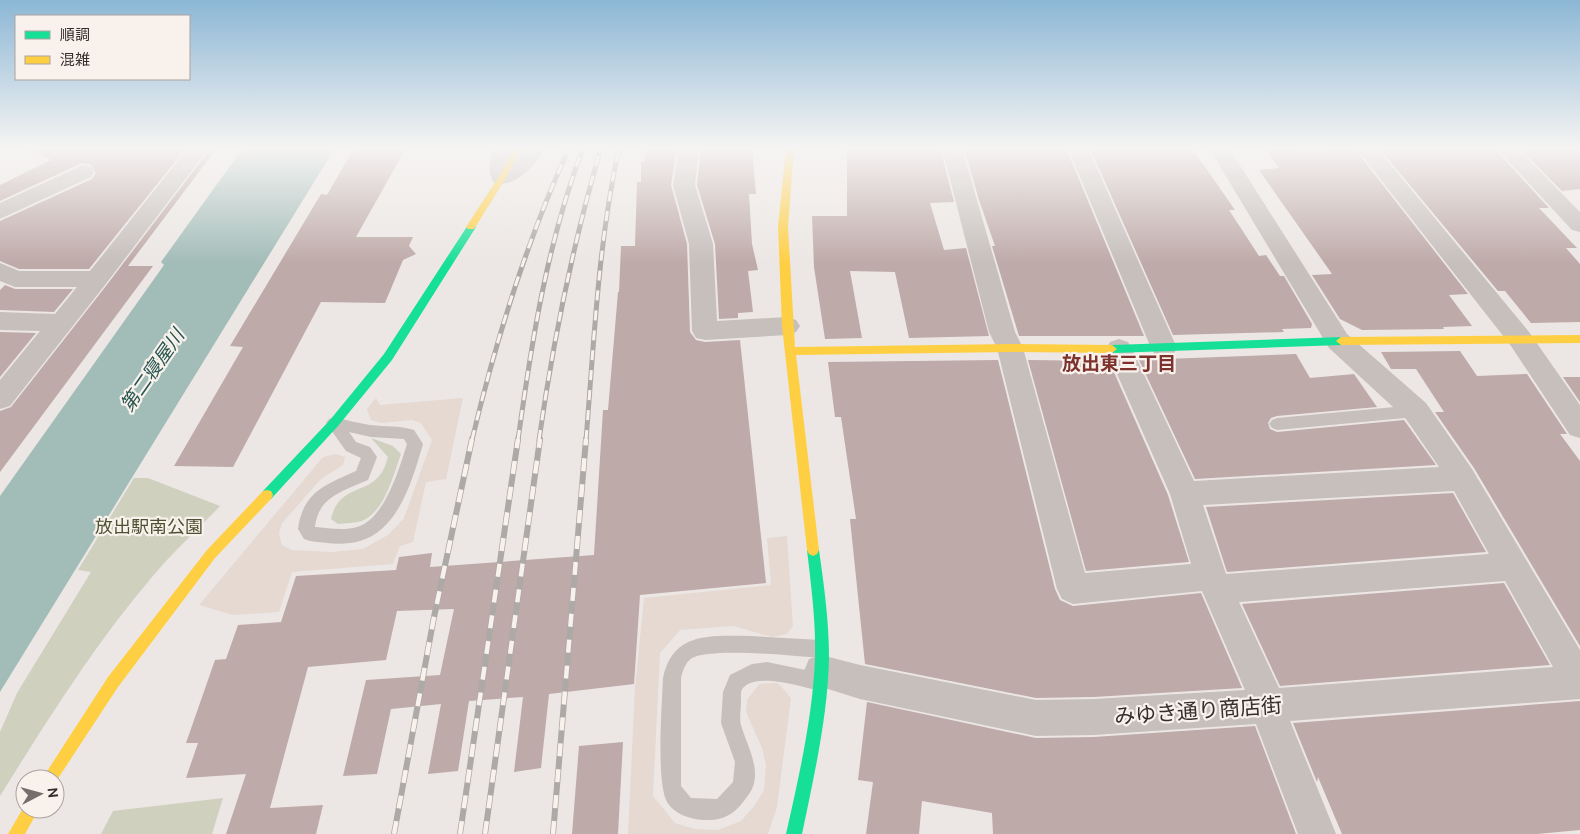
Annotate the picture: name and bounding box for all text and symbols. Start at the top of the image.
legend [15,15,190,80]
text: 順調 [60,26,90,43]
text: 混雑 [60,51,90,68]
water label: 第二寝屋川 [116,323,189,415]
district label: 放出東三丁目 [1062,352,1176,374]
park label: 放出駅南公園 [95,516,203,536]
street label: みゆき通り商店街 [1113,692,1283,728]
north arrow [15,769,65,819]
text: N [44,787,61,799]

